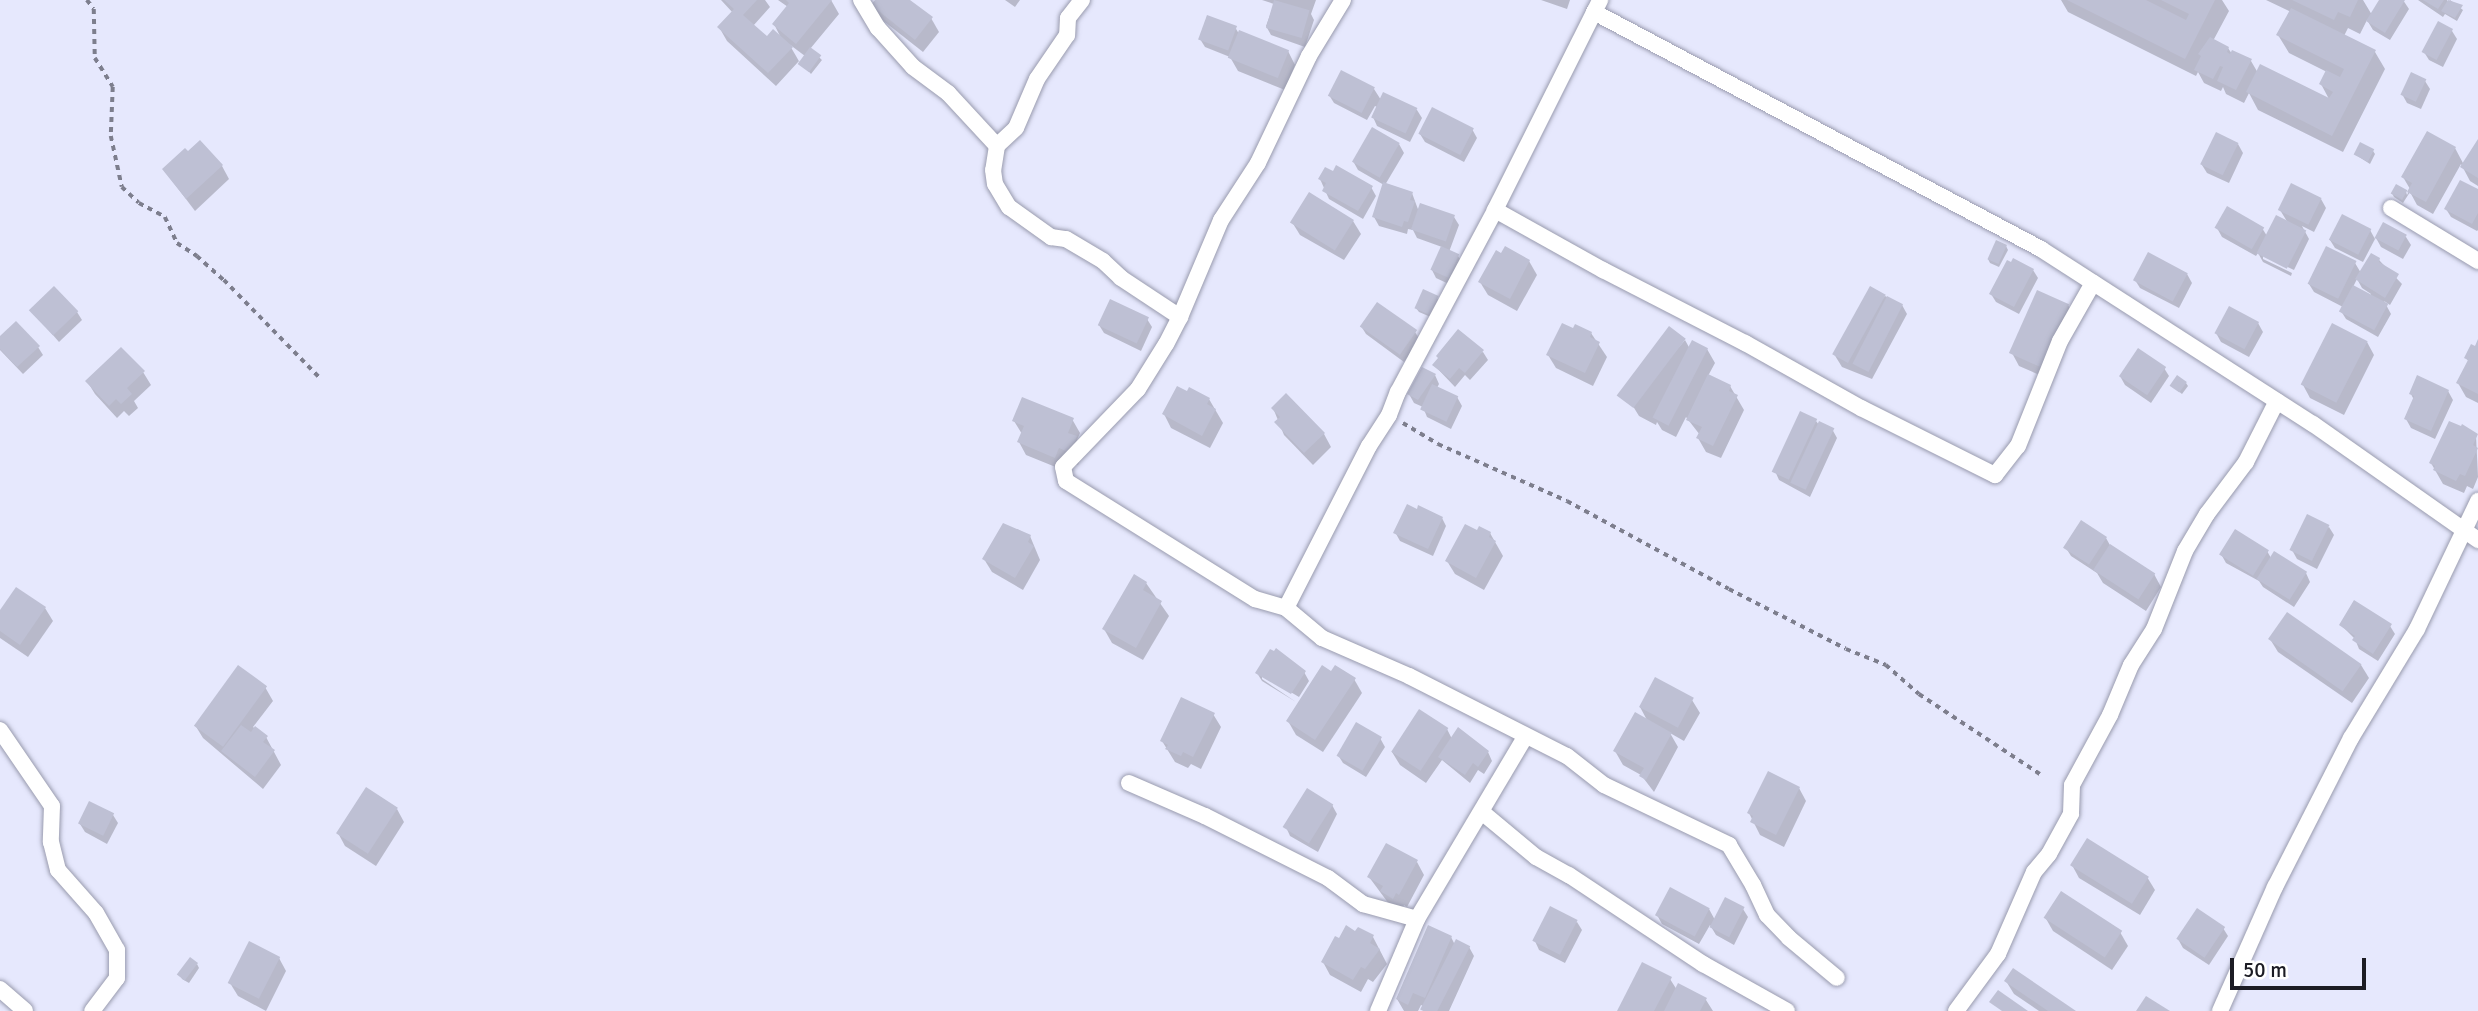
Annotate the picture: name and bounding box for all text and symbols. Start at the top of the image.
scale bar [2233,944,2370,988]
text: 50 m [2243,957,2287,983]

